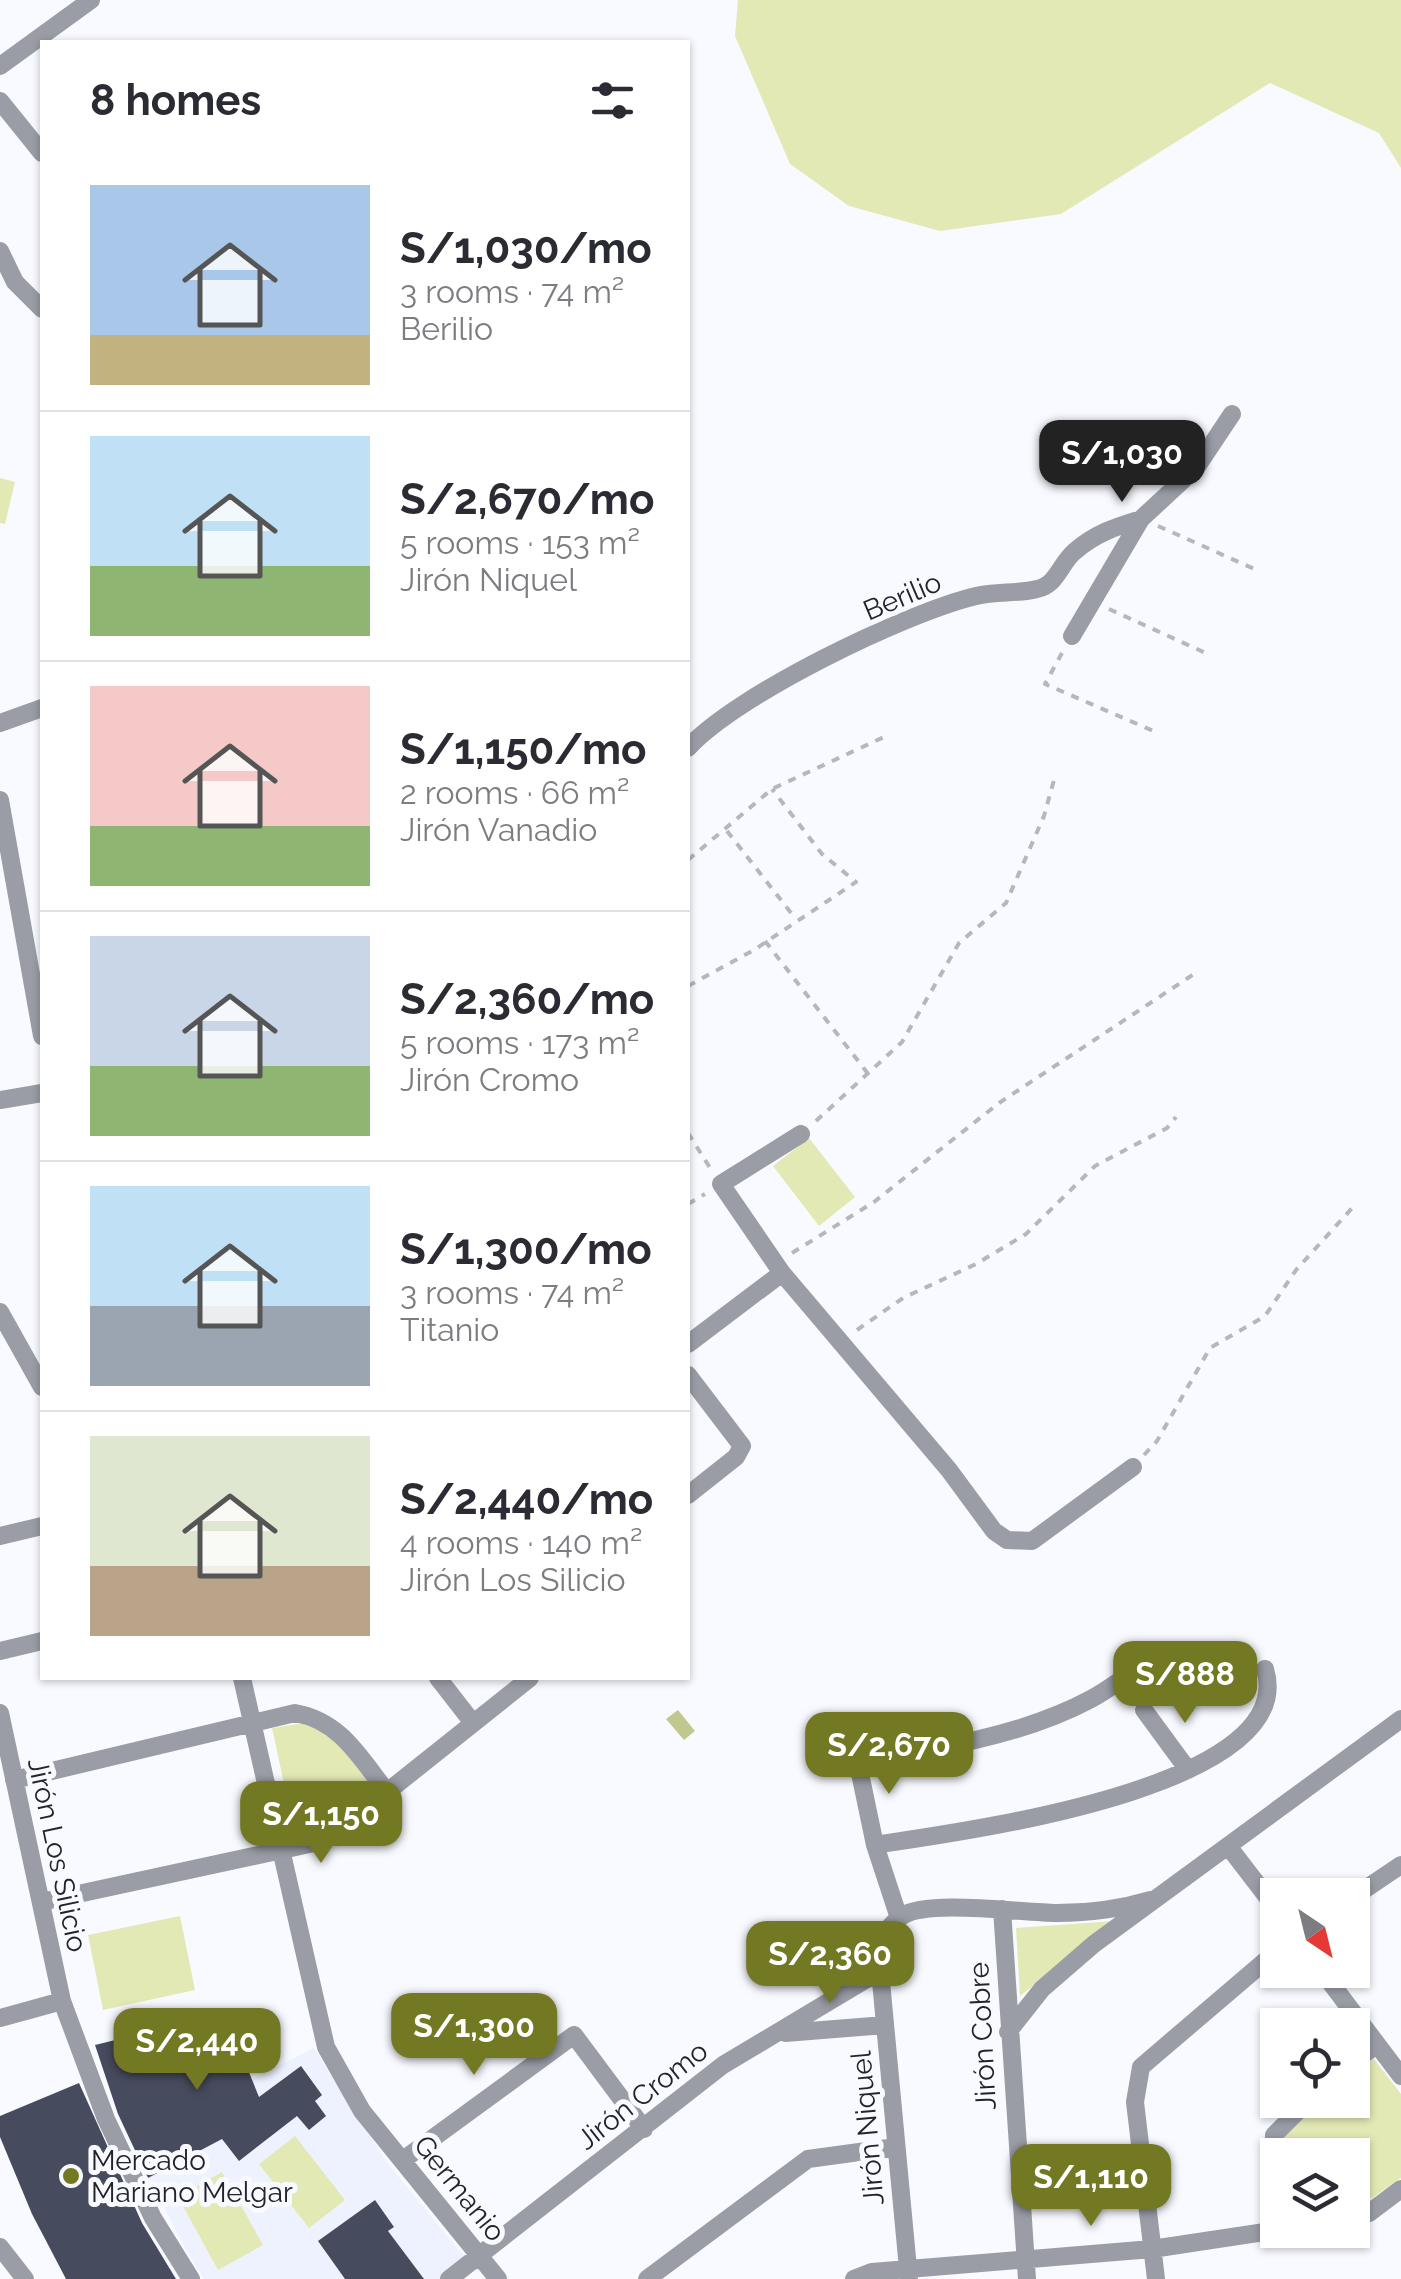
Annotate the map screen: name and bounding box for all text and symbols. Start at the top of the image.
icon: filters [585,73,640,128]
text: 8 homes [90,76,261,125]
text: S/1,030/mo [400,224,652,273]
icon: home [170,225,290,345]
text: 3 rooms · 74 m² [400,273,624,310]
text: Berilio [400,310,493,347]
pin: S/1,030 [1030,420,1214,505]
text: S/1,030 [1061,434,1183,471]
text: S/2,670/mo [400,475,654,524]
icon: home [170,476,290,596]
text: 5 rooms · 153 m² [400,524,640,561]
text: Jirón Niquel [400,561,577,598]
street label: Berilio [858,565,946,628]
text: S/1,150/mo [400,725,646,774]
icon: home [170,726,290,846]
text: 2 rooms · 66 m² [400,774,629,811]
text: Jirón Vanadio [400,811,597,848]
text: S/2,360/mo [400,975,654,1024]
icon: home [170,976,290,1096]
text: 5 rooms · 173 m² [400,1024,639,1061]
text: Jirón Cromo [400,1061,579,1098]
text: S/1,300/mo [400,1225,652,1274]
icon: home [170,1226,290,1346]
text: 3 rooms · 74 m² [400,1274,624,1311]
text: Titanio [400,1311,499,1348]
text: S/2,440/mo [400,1475,653,1524]
icon: home [170,1476,290,1596]
text: 4 rooms · 140 m² [400,1524,642,1561]
text: Jirón Los Silicio [400,1561,626,1598]
pin: S/888 [1115,1641,1255,1726]
text: S/888 [1135,1655,1235,1692]
pin: S/2,670 [797,1712,981,1797]
text: S/2,670 [827,1726,951,1763]
street label: Jirón Los Silicio [21,1755,94,1955]
pin: S/1,150 [229,1781,413,1866]
text: S/1,150 [262,1795,380,1832]
north arrow [1260,1878,1370,1988]
map controls [1260,1878,1370,2248]
pin: S/2,360 [738,1921,922,2006]
text: S/2,360 [768,1935,892,1972]
street label: Jirón Cobre [962,1961,1003,2111]
pin: S/1,300 [382,1993,566,2078]
text: S/1,300 [413,2007,535,2044]
pin: S/2,440 [105,2008,289,2093]
button: locate [1260,2008,1370,2118]
text: S/2,440 [136,2022,258,2059]
street label: Jirón Cromo [570,2034,714,2157]
street label: Jirón Niquel [844,2049,891,2206]
street label: Germanio [407,2129,512,2248]
button: layers [1260,2138,1370,2248]
place label: Mercado Mariano Melgar [91,2144,293,2209]
pin: S/1,110 [999,2144,1183,2229]
text: S/1,110 [1033,2158,1149,2195]
marker: Mercado Mariano Melgar [60,2165,82,2187]

